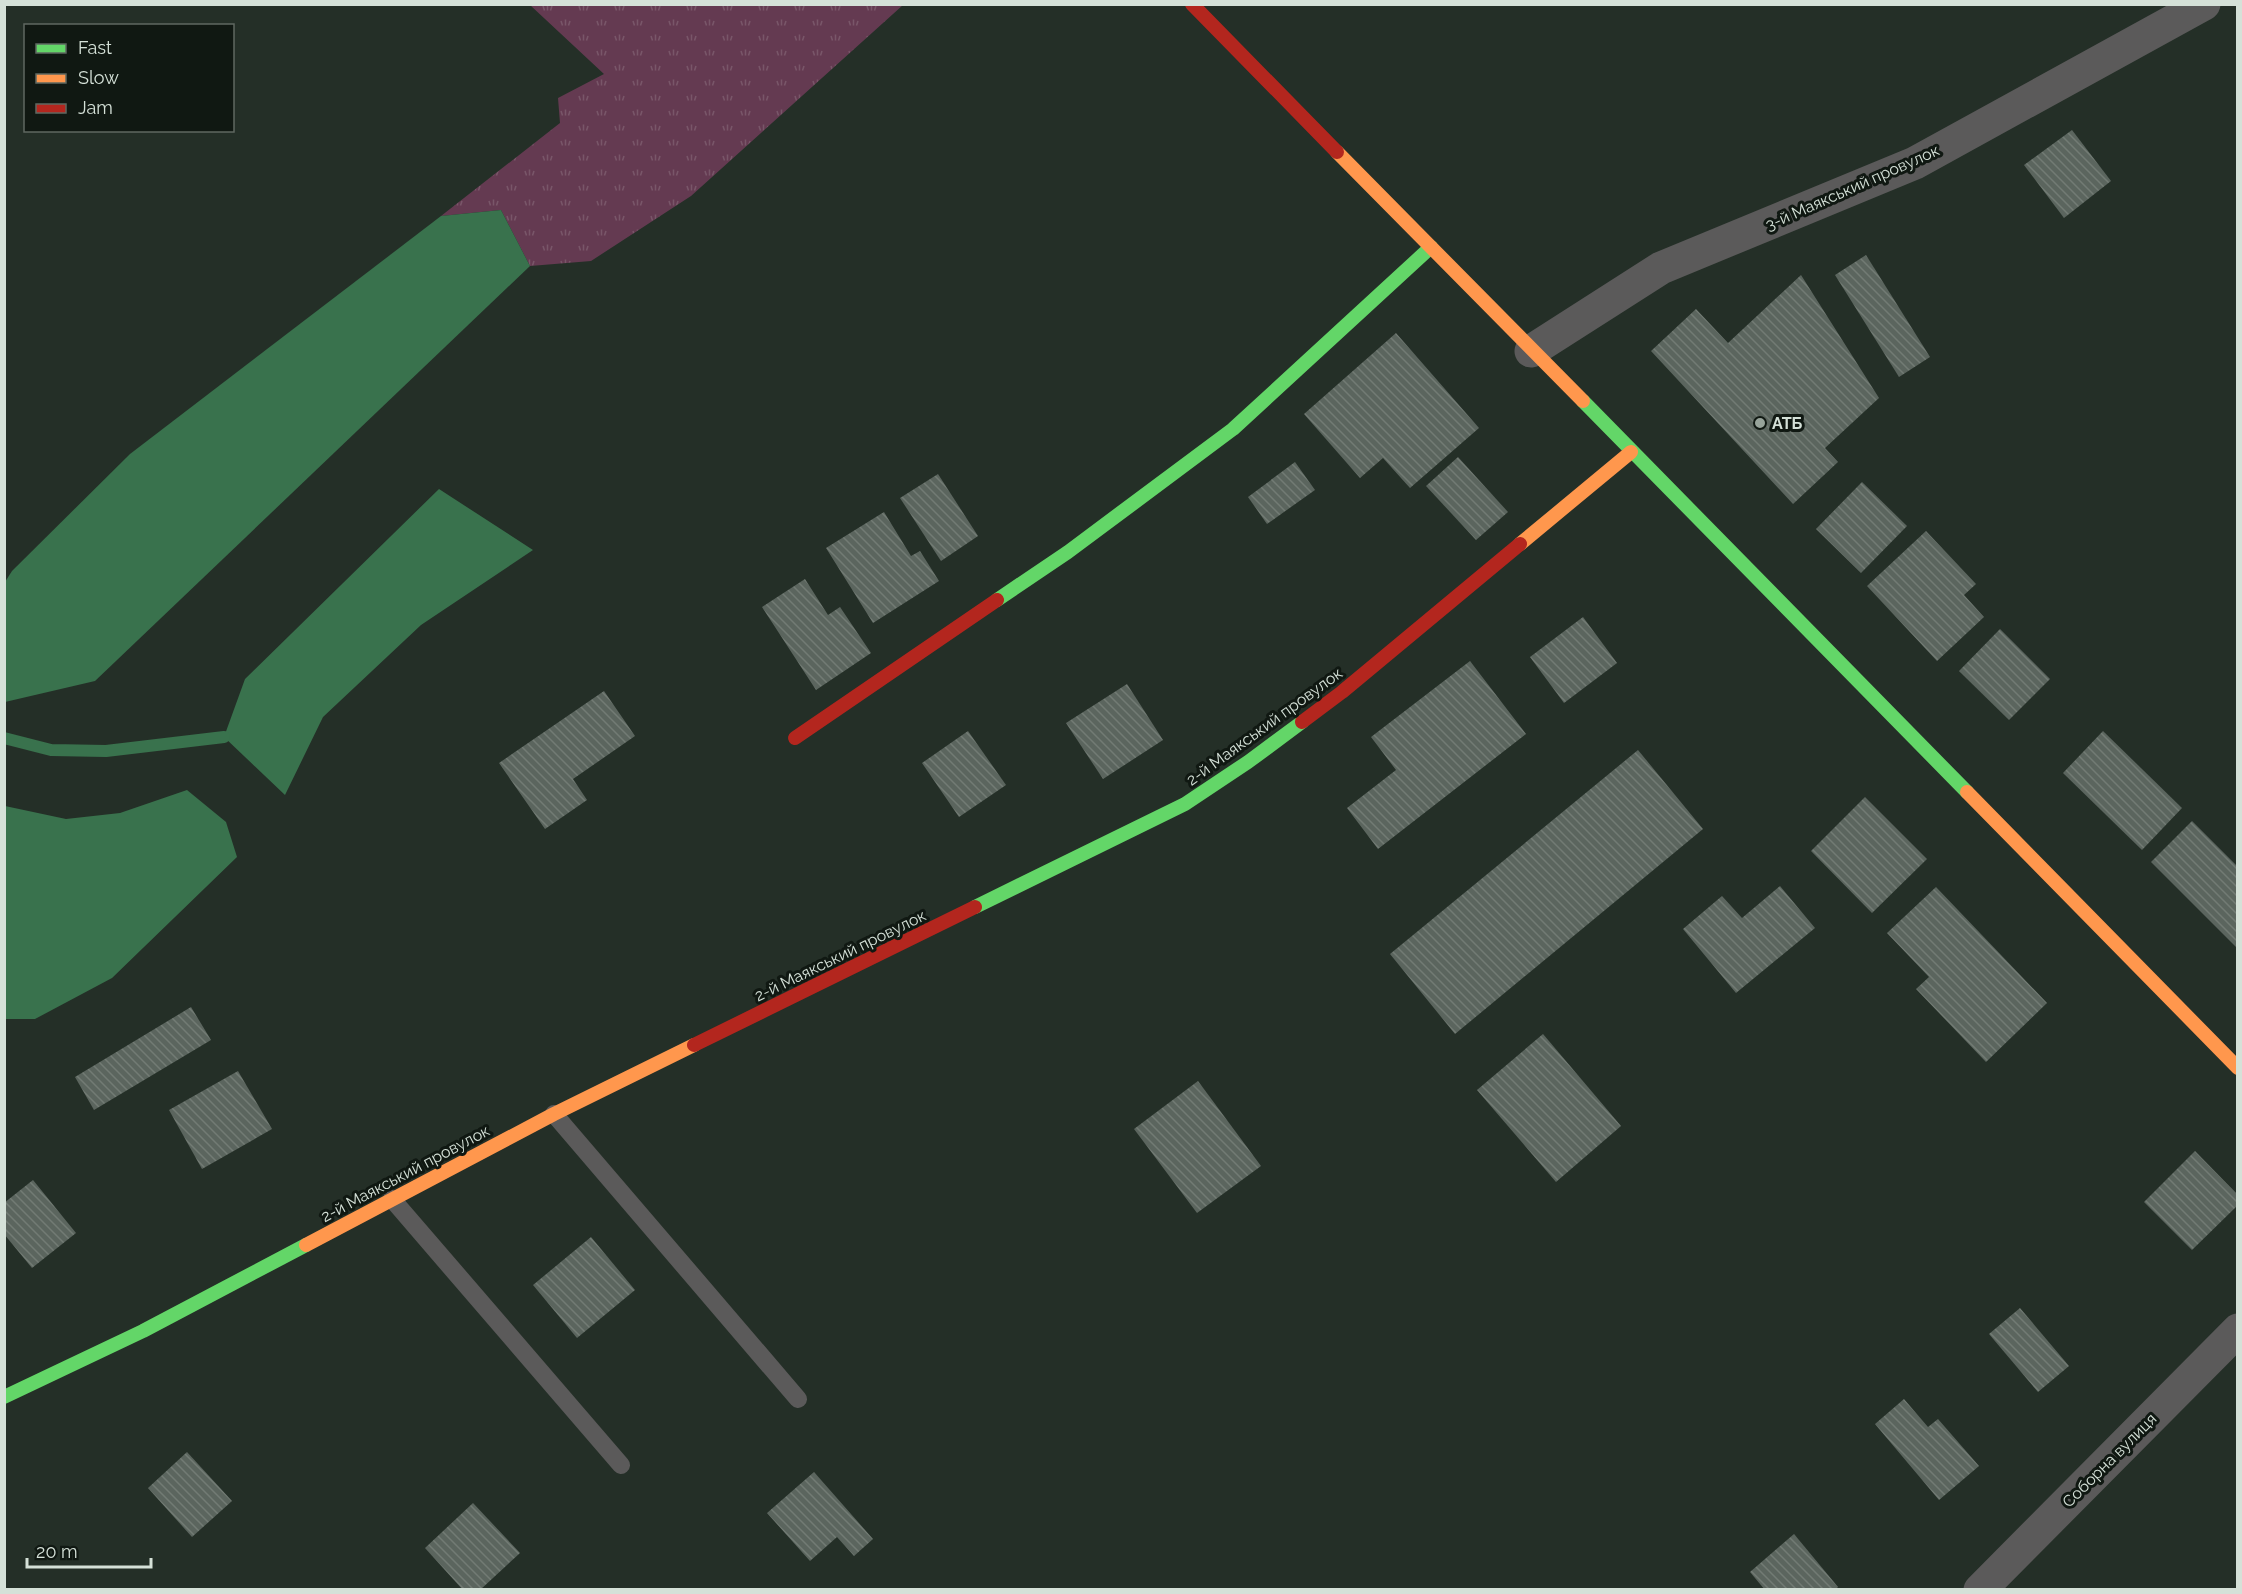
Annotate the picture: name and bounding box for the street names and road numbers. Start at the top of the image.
street label: 3-й Маякський провулок [1762,140,1942,234]
street label: 2-й Маякський провулок [1183,663,1346,789]
street label: 2-й Маякський провулок [751,906,929,1005]
street label: 2-й Маякський провулок [318,1121,493,1226]
street label: Соборна вулиця [2058,1409,2160,1511]

